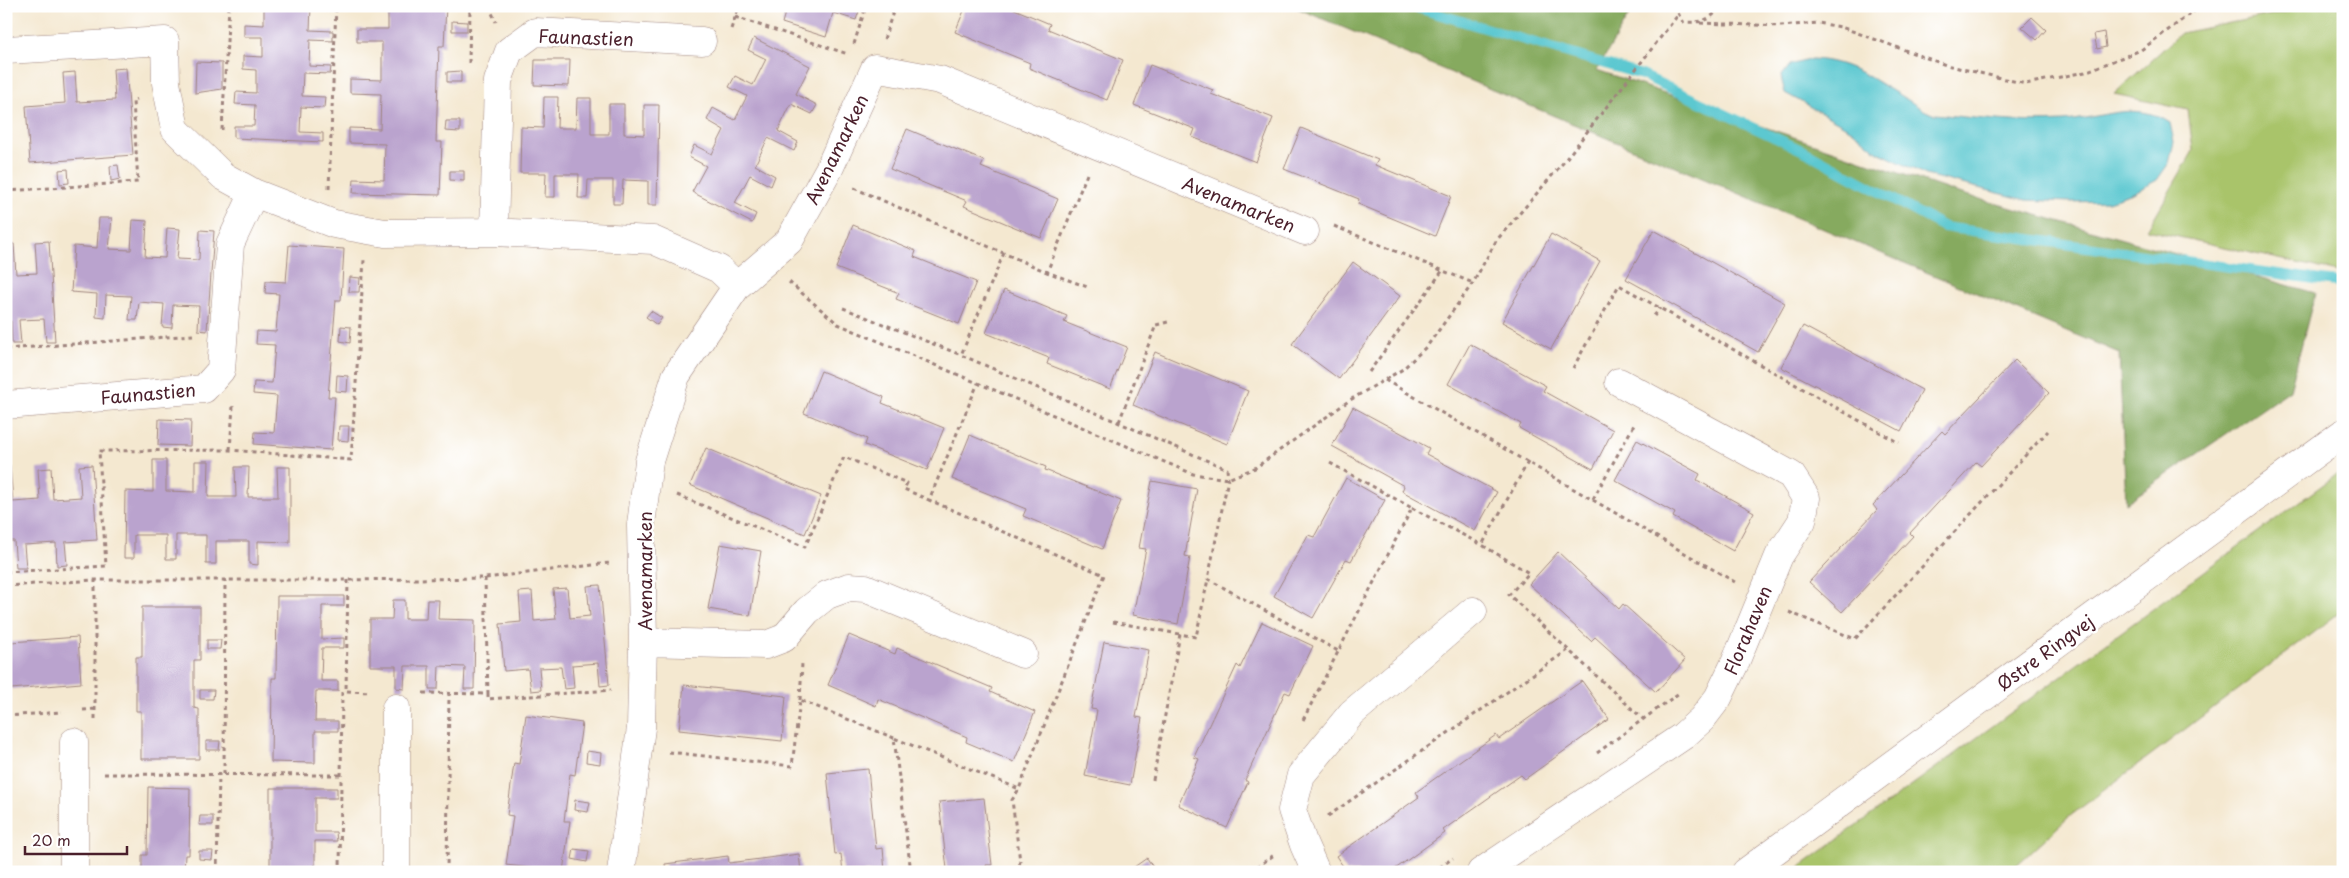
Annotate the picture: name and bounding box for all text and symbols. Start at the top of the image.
street label: Faunastien [538,22,634,52]
street label: Avenamarken [798,89,874,209]
street label: Avenamarken [1178,169,1300,239]
street label: Faunastien [99,375,197,411]
street label: Avenamarken [631,511,658,631]
street label: Florahaven [1716,581,1778,679]
street label: Østre Ringvej [1991,608,2099,697]
scale bar [25,823,128,855]
text: 20 m [32,828,71,851]

